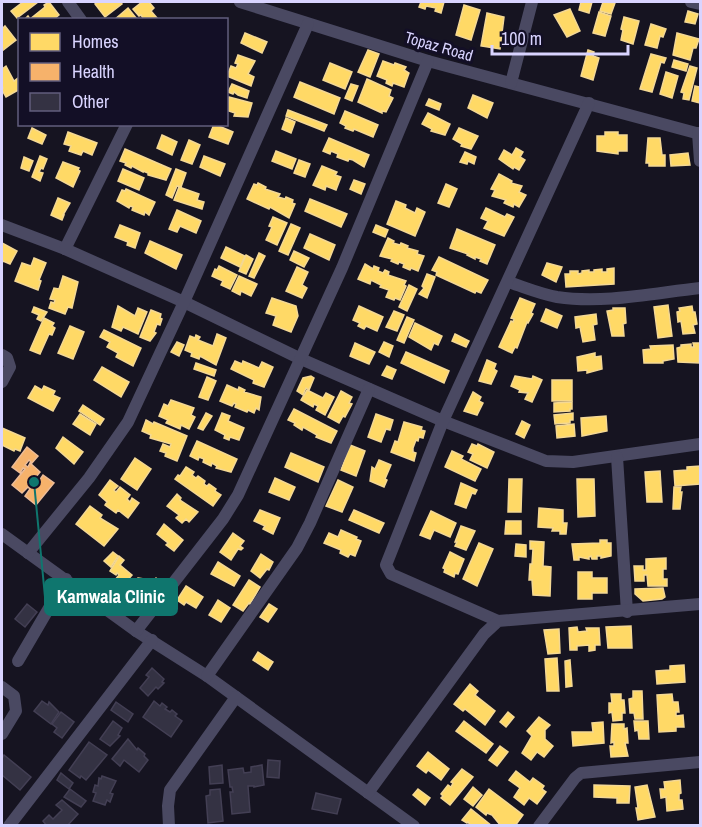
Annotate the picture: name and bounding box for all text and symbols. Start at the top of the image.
legend [18,18,228,126]
scale bar [492,18,628,56]
street label: Topaz Road [402,26,476,66]
text: 100 m [501,26,542,51]
text: Homes [72,29,119,54]
text: Health [72,59,115,84]
text: Other [72,89,109,114]
callout: Kamwala Clinic [45,579,177,615]
text: Kamwala Clinic [57,584,165,609]

